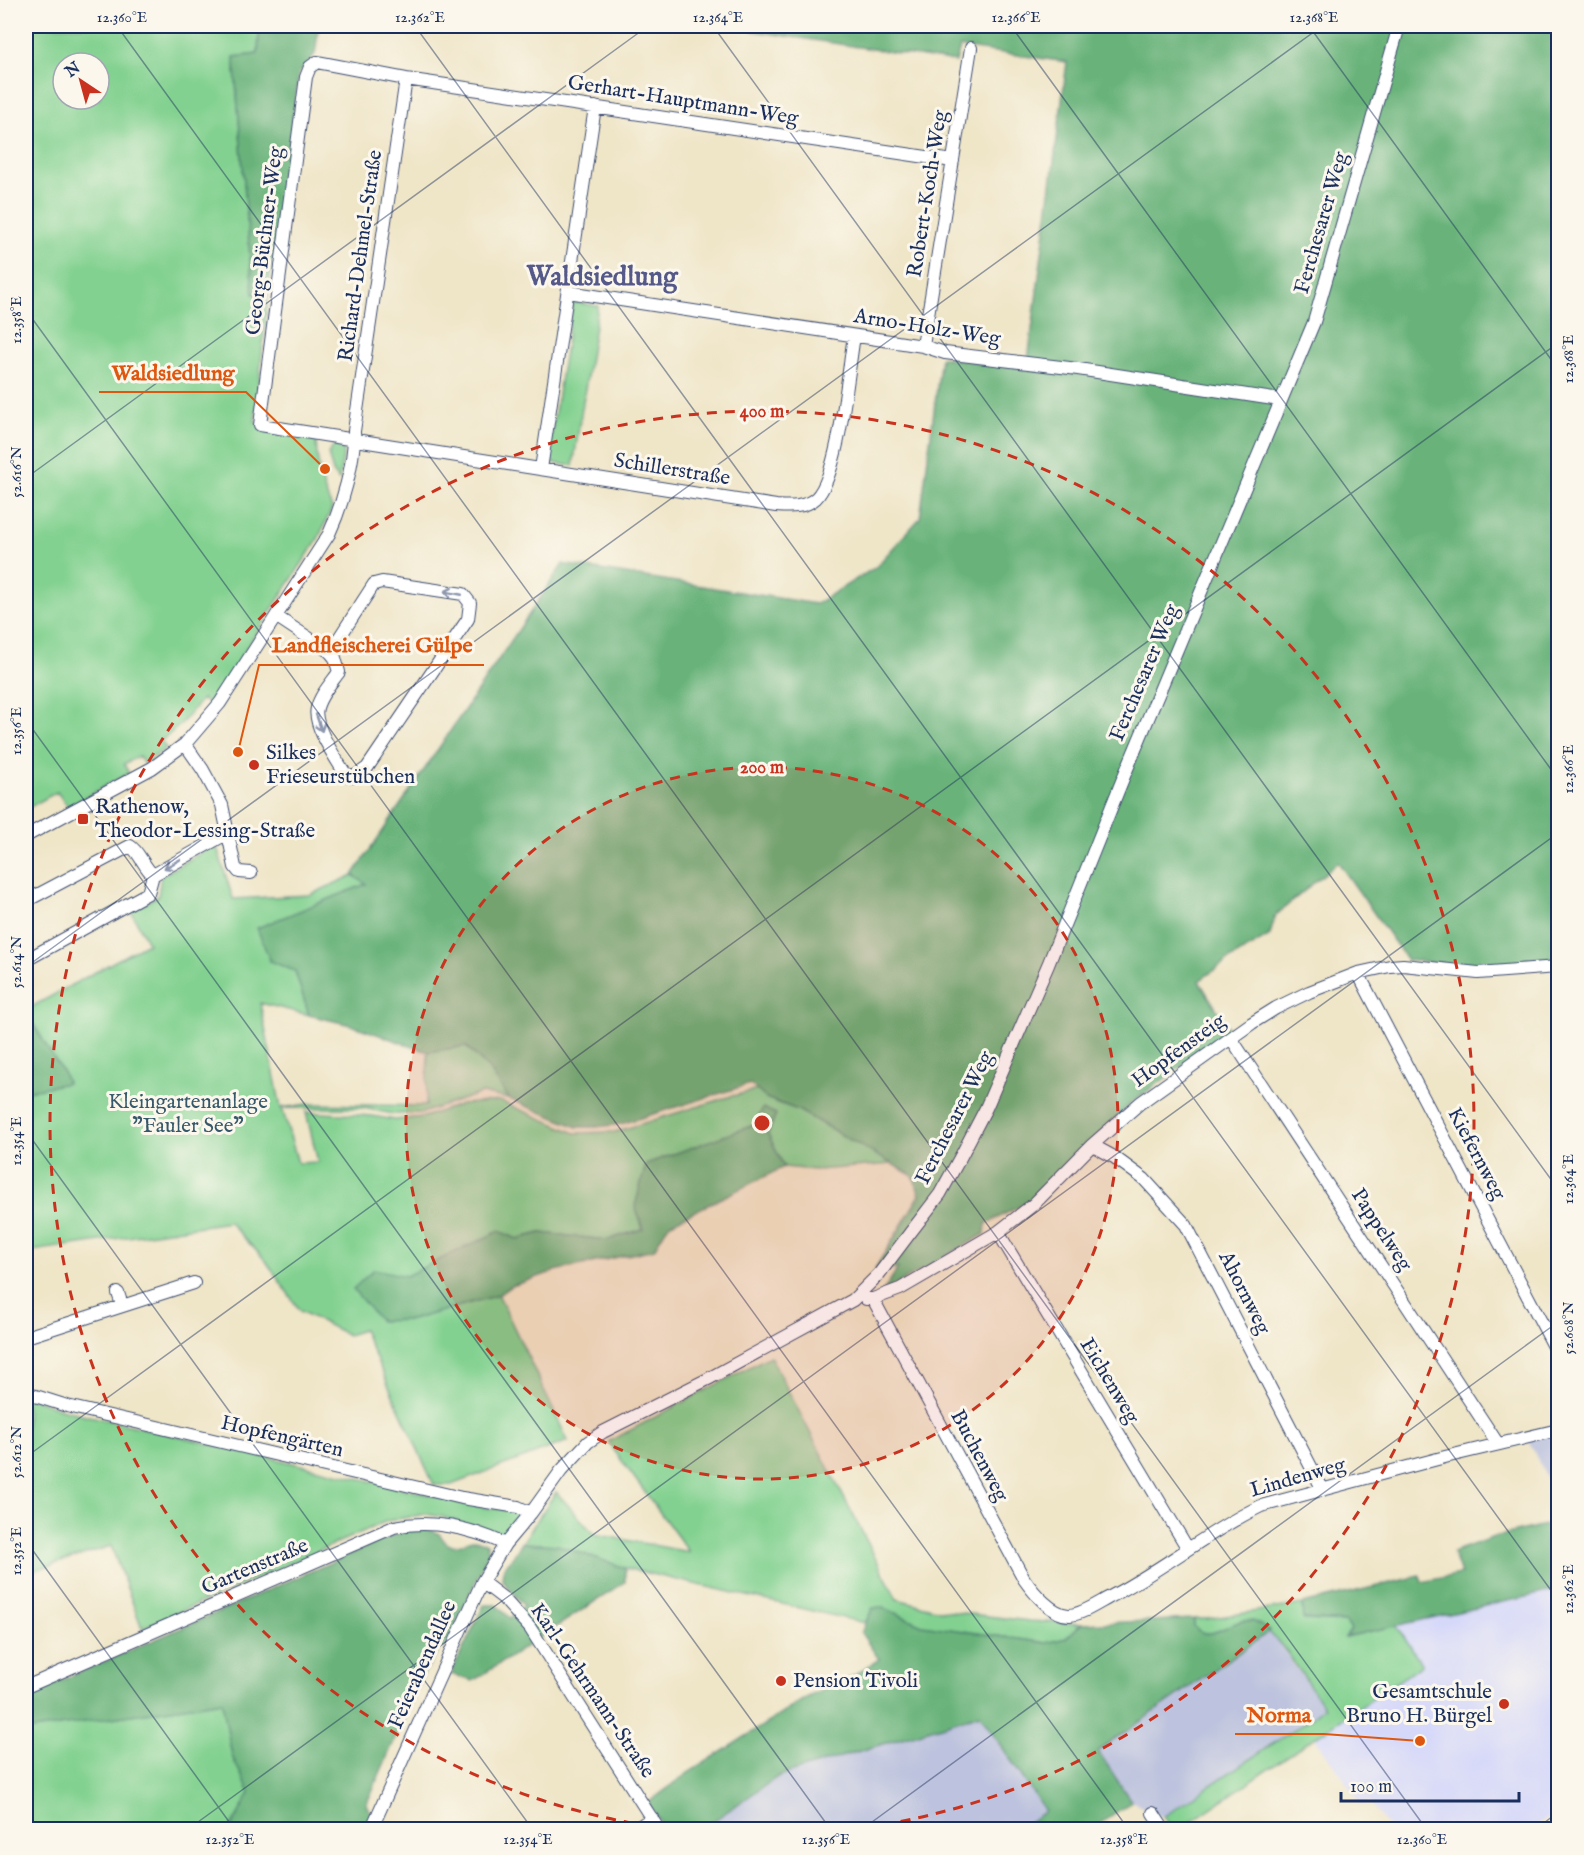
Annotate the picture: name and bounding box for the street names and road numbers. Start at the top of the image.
street label: Gerhart-Hauptmann-Weg [566,69,801,133]
street label: Robert-Koch-Weg [901,108,955,280]
street label: Georg-Büchner-Weg [240,145,290,337]
street label: Richard-Dehmel-Straße [333,148,389,364]
street label: Ferchesarer Weg [1289,148,1355,297]
street label: Arno-Holz-Weg [851,303,1003,353]
street label: Schillerstraße [612,448,732,493]
street label: Ferchesarer Weg [1104,600,1186,746]
street label: Hopfensteig [1127,1007,1232,1094]
street label: Ferchesarer Weg [910,1046,1001,1189]
street label: Kiefernweg [1440,1103,1512,1205]
street label: Pappelweg [1344,1183,1418,1277]
street label: Ahornweg [1211,1246,1277,1340]
street label: Eichenweg [1073,1333,1145,1429]
street label: Buchenweg [944,1405,1015,1507]
street label: Hopfengärten [218,1410,346,1464]
street label: Lindenweg [1247,1451,1350,1505]
street label: Gartenstraße [198,1532,313,1602]
street label: Feierabendallee [383,1596,463,1733]
street label: Karl-Gehrmann-Straße [523,1598,661,1784]

